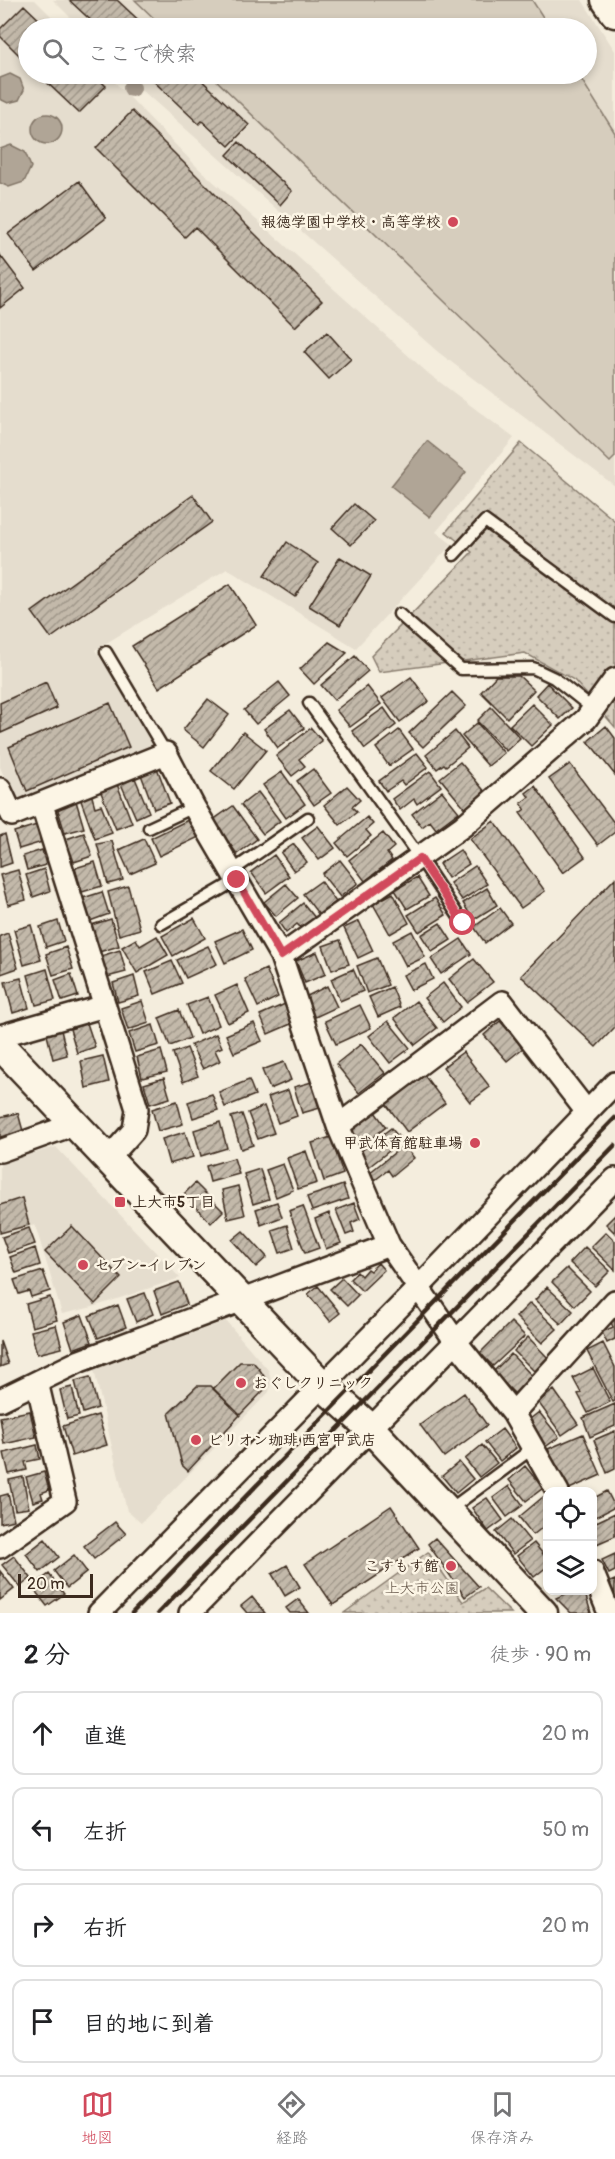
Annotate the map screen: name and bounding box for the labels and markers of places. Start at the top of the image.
place label: 報徳学園中学校・高等学校 [261,213,441,232]
marker: 報徳学園中学校・高等学校 [446,215,460,229]
place label: 甲武体育館駐車場 [343,1134,463,1153]
marker: 甲武体育館駐車場 [468,1136,482,1150]
place label: 上大市5丁目 [132,1193,215,1212]
marker: 上大市5丁目 [113,1195,127,1209]
place label: セブン-イレブン [95,1256,206,1275]
marker: セブン-イレブン [76,1258,90,1272]
place label: おぐしクリニック [253,1374,373,1393]
marker: おぐしクリニック [234,1376,248,1390]
place label: ビリオン珈琲 西宮甲武店 [208,1431,376,1450]
marker: ビリオン珈琲 西宮甲武店 [189,1433,203,1447]
place label: こすもす館 [364,1557,439,1576]
marker: こすもす館 [444,1559,458,1573]

